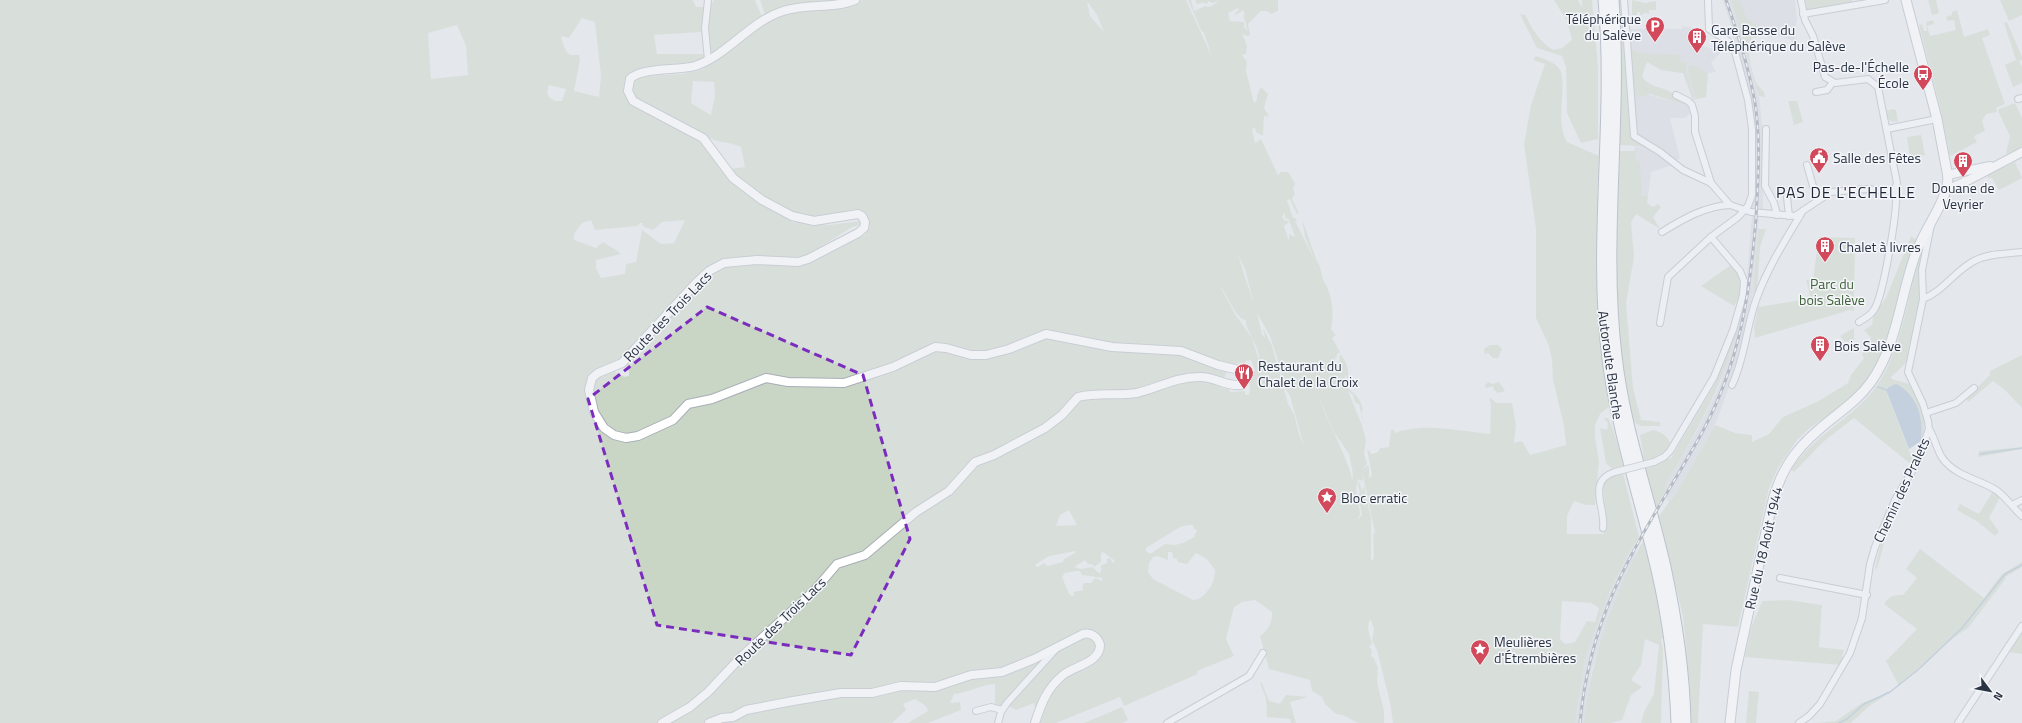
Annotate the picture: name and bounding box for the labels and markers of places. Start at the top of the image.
place label: Téléphérique du Salève [1566,8,1641,45]
parking icon: Téléphérique du Salève [1644,15,1666,43]
place label: Gare Basse du Téléphérique du Salève [1711,19,1846,56]
building icon: Gare Basse du Téléphérique du Salève [1686,26,1708,54]
place label: Pas-de-l'Échelle École [1813,56,1909,93]
bus stop icon: Pas-de-l'Échelle École [1912,63,1934,91]
public building icon: Salle des Fêtes [1808,146,1830,174]
place label: Salle des Fêtes [1833,147,1921,168]
building icon: Douane de Veyrier [1952,150,1974,178]
place label: Douane de Veyrier [1931,177,1995,214]
building icon: Chalet à livres [1814,235,1836,263]
place label: Chalet à livres [1839,236,1921,257]
building icon: Bois Salève [1809,334,1831,362]
place label: Bois Salève [1834,335,1901,356]
place label: Restaurant du Chalet de la Croix [1258,355,1359,392]
restaurant icon: Restaurant du Chalet de la Croix [1233,362,1255,390]
place icon: Bloc erratic [1316,486,1338,514]
place label: Bloc erratic [1341,487,1407,508]
place label: Meulières d'Étrembières [1494,631,1576,668]
place icon: Meulières d'Étrembières [1469,638,1491,666]

